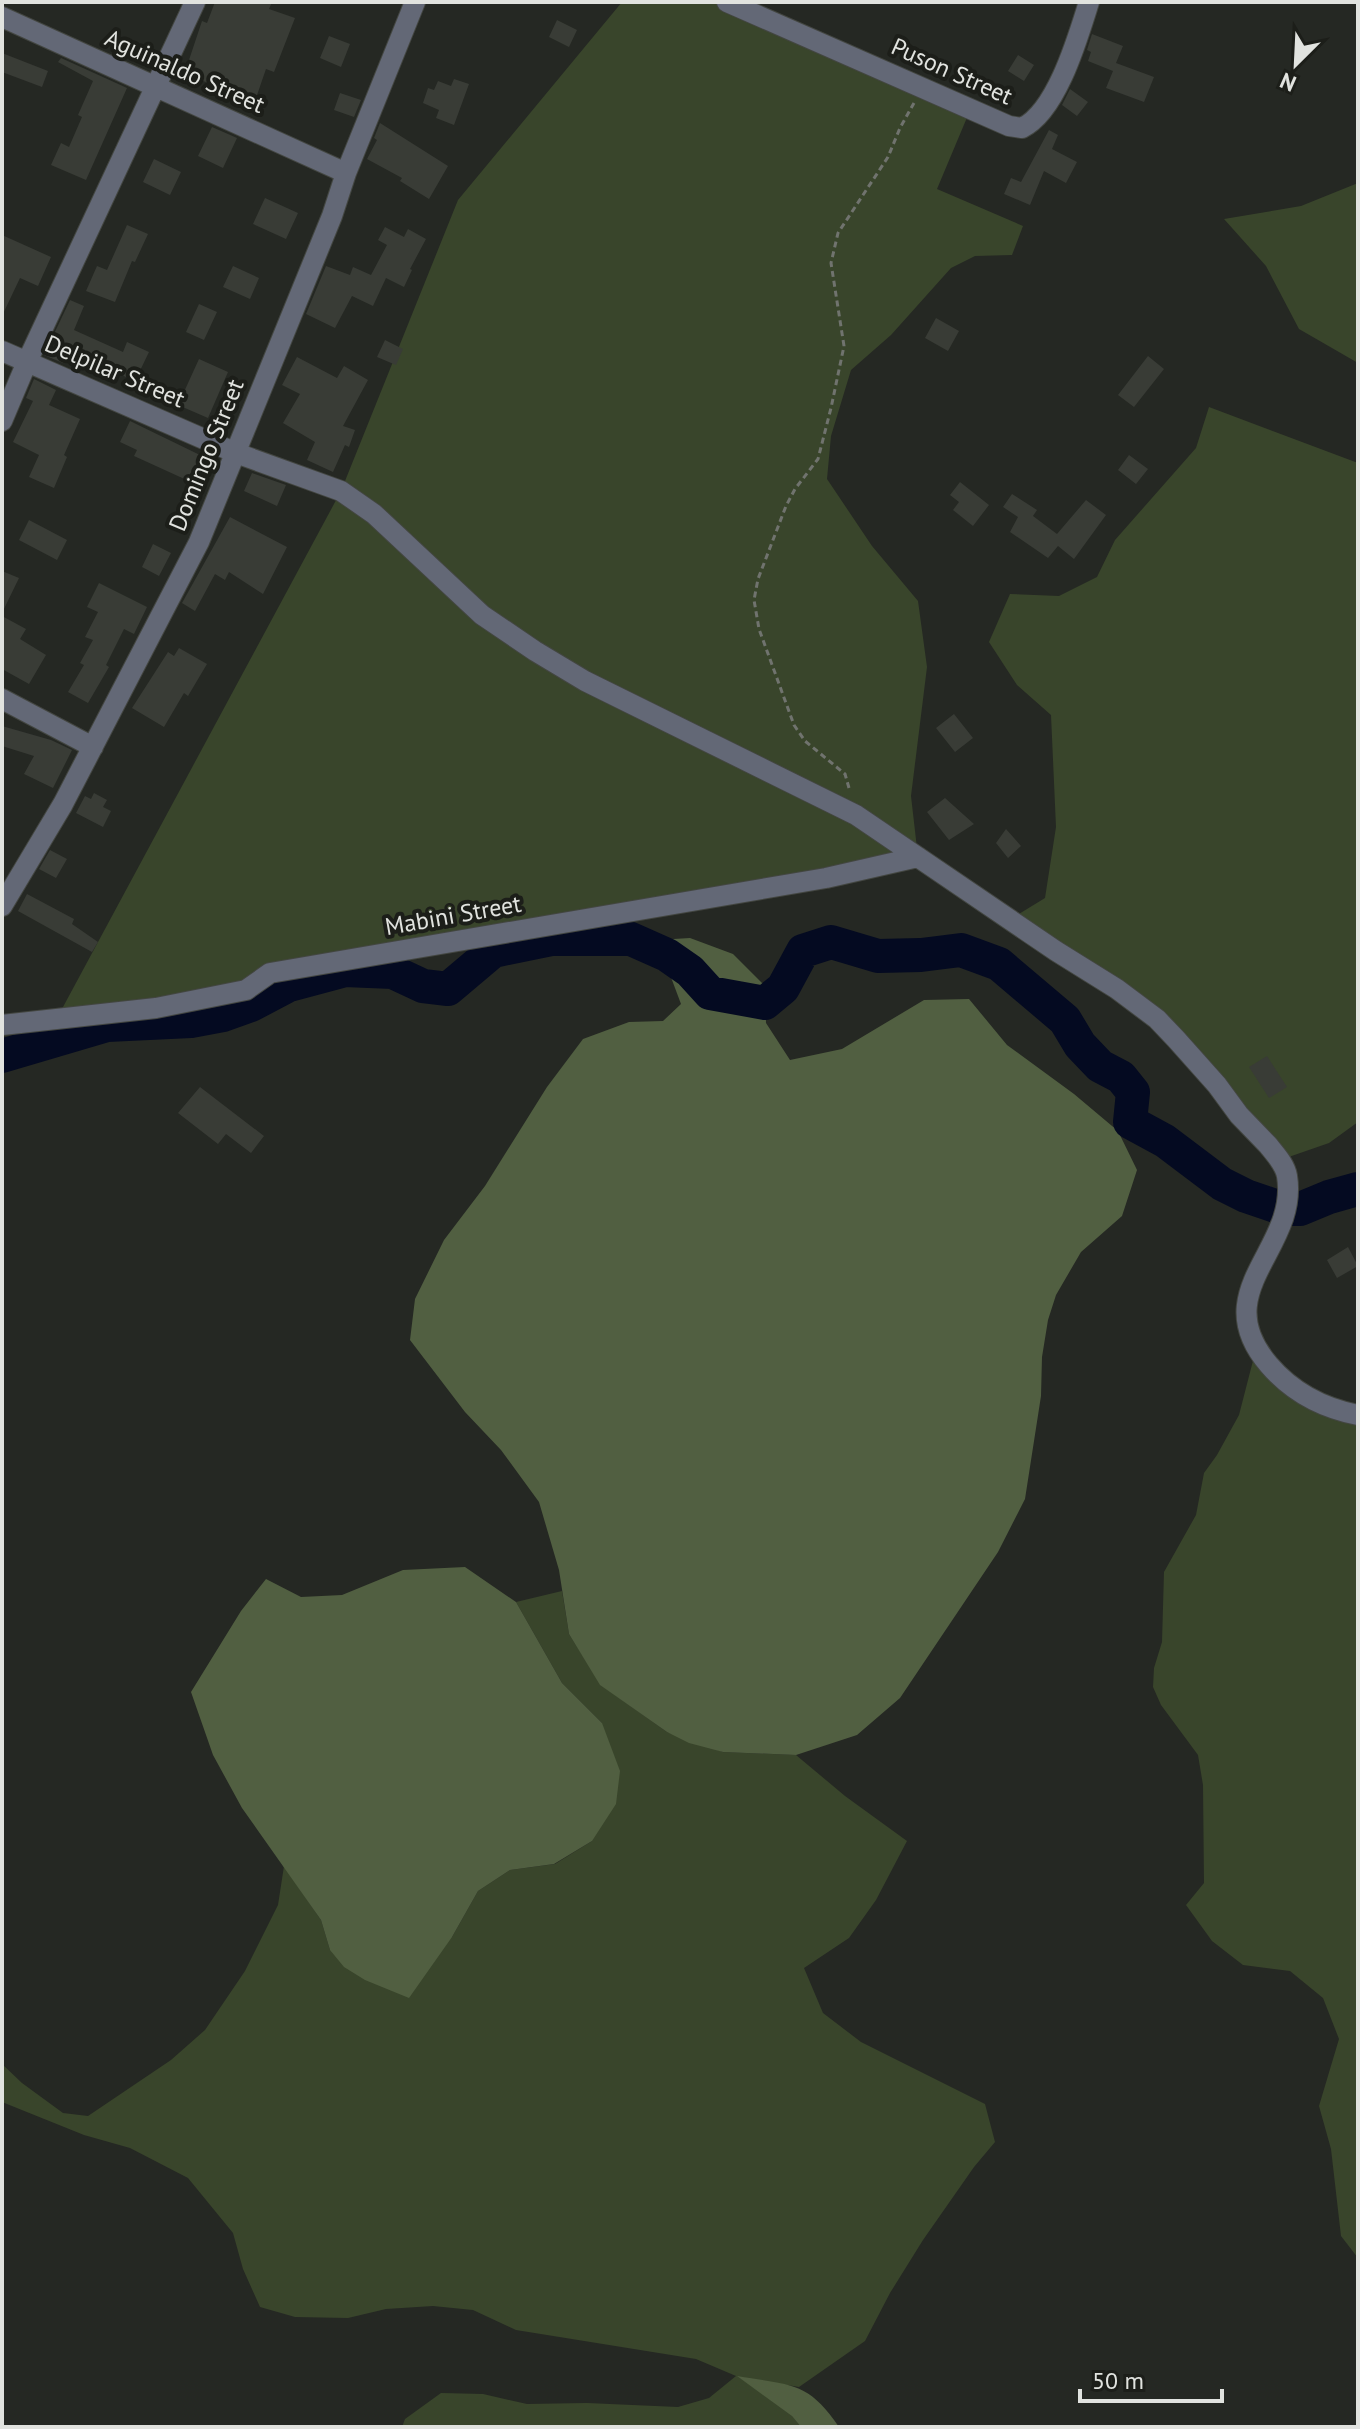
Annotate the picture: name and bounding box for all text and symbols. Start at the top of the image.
street label: Aguinaldo Street [100,22,270,120]
north arrow [1256,24,1336,104]
street label: Puson Street [887,31,1017,111]
text: N [1276,67,1300,98]
street label: Delpilar Street [40,328,190,414]
street label: Domingo Street [161,375,251,535]
street label: Mabini Street [383,888,523,942]
scale bar [1080,2353,1222,2403]
text: 50 m [1092,2365,1144,2396]

